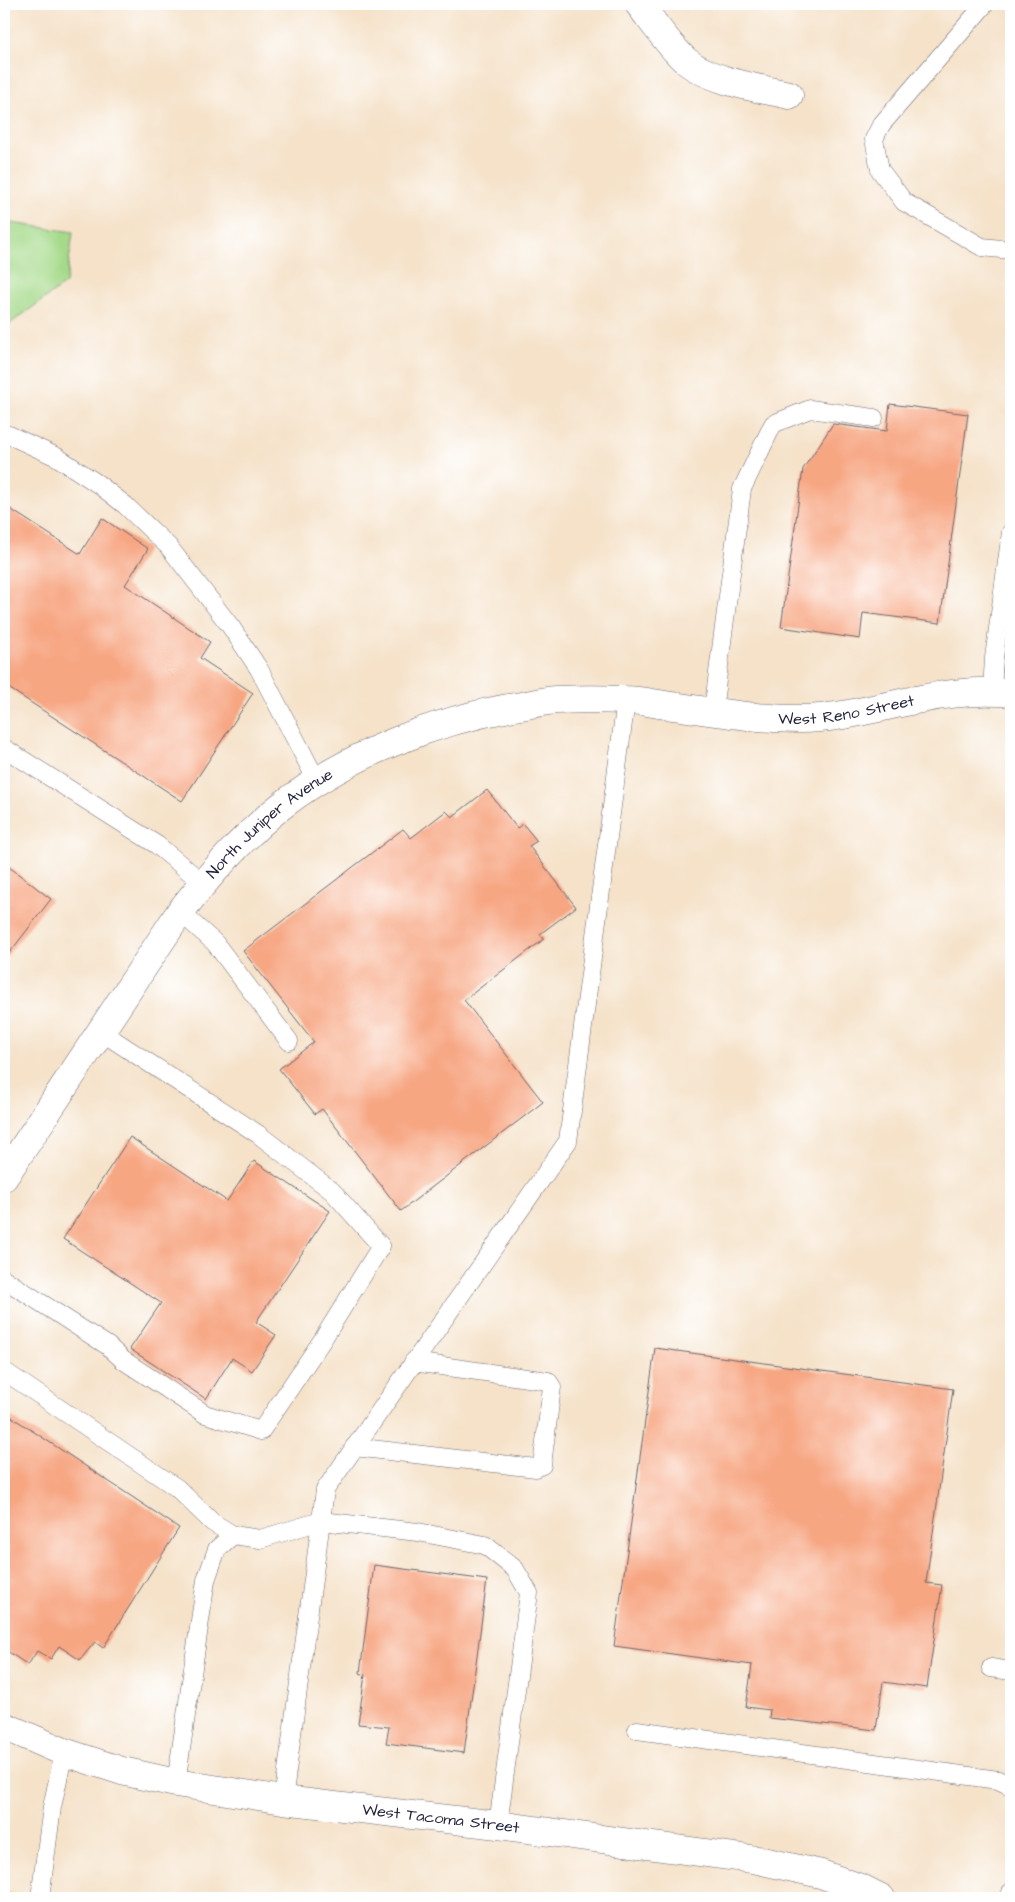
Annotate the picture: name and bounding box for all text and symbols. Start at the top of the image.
street label: West Reno Street [778,689,917,730]
street label: North Juniper Avenue [201,763,337,883]
street label: West Tacoma Street [361,1798,521,1839]

